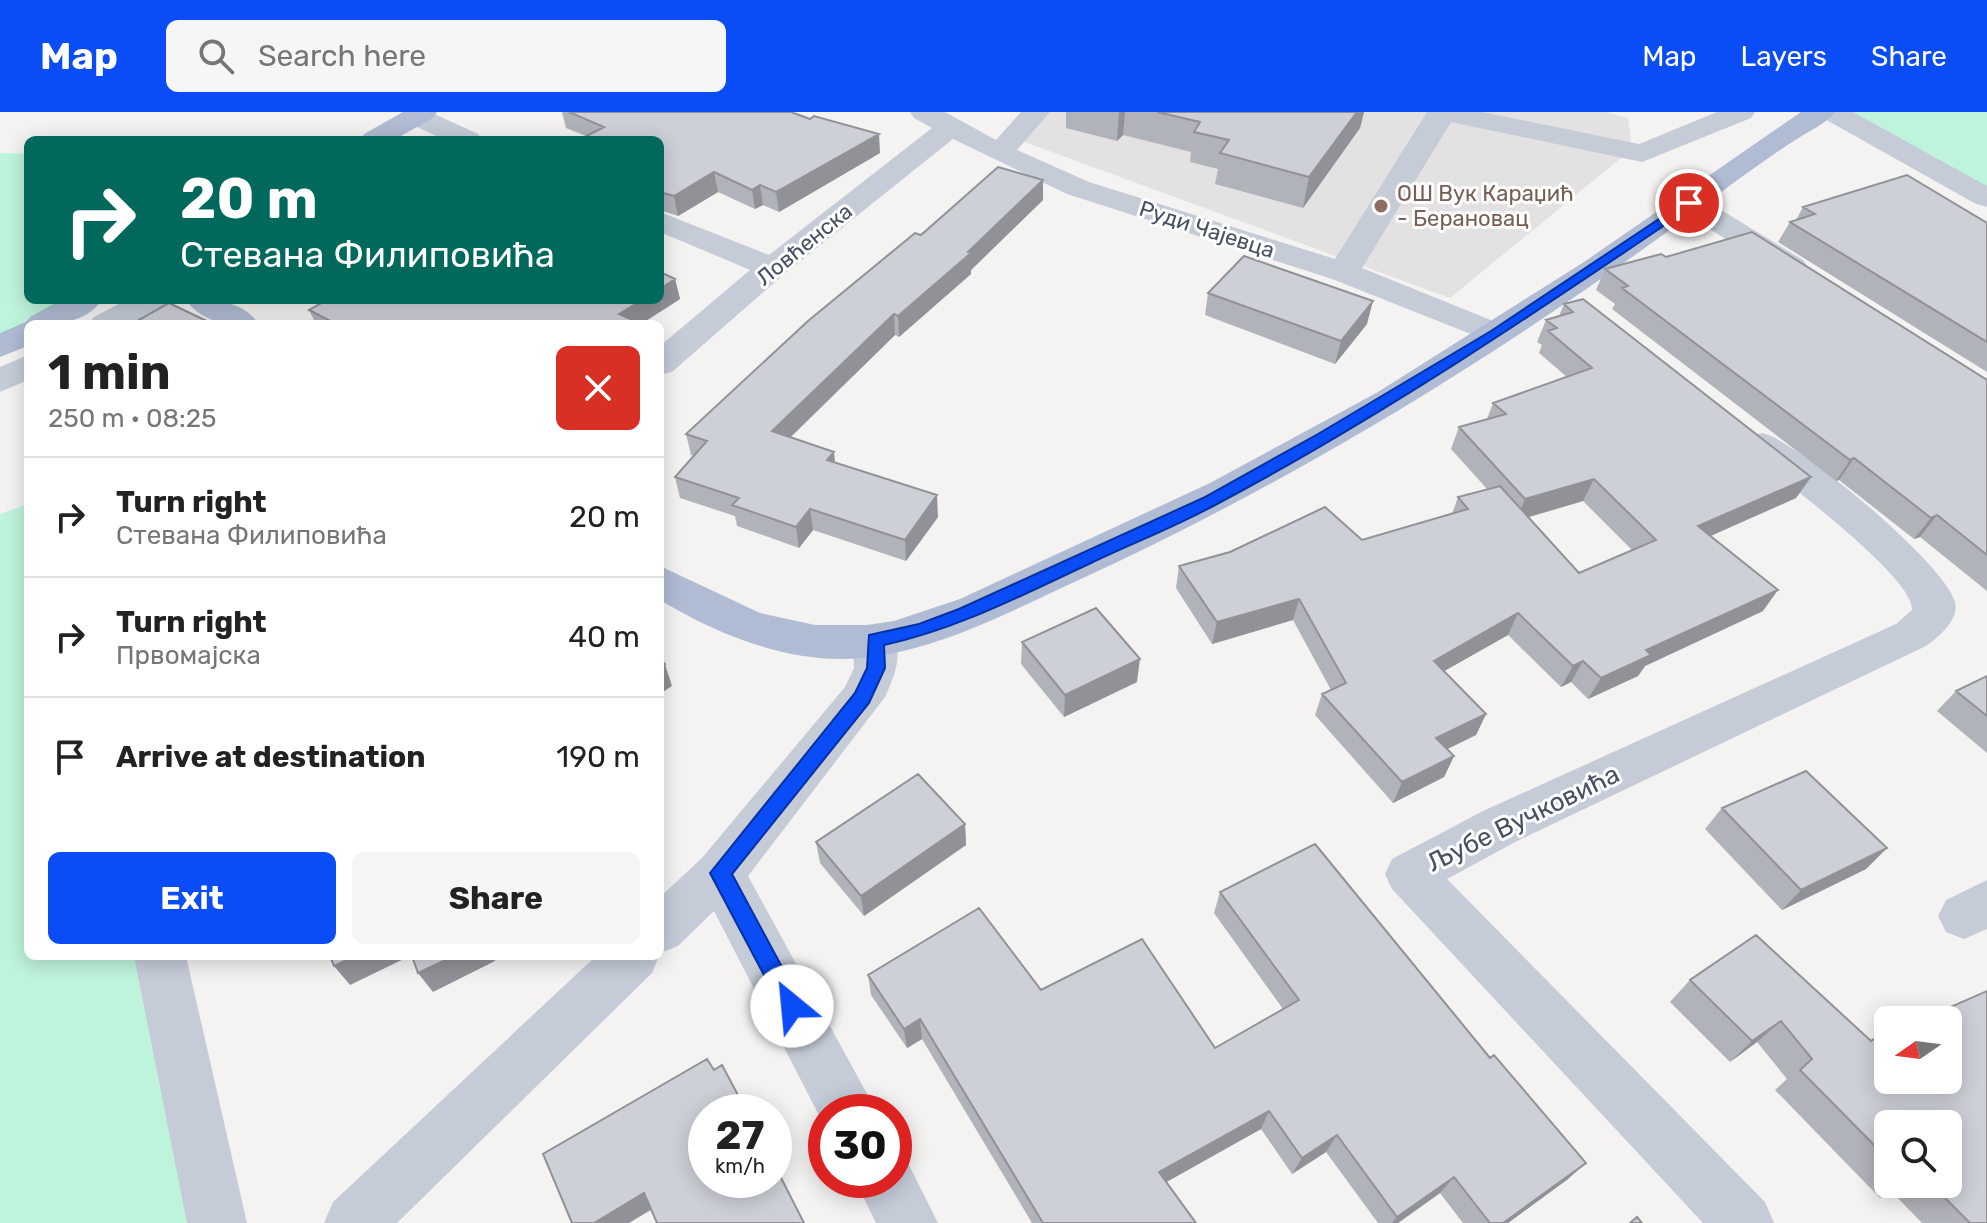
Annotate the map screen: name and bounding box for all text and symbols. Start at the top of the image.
search box [166,20,726,92]
text: Map [40,33,118,79]
icon: search [194,34,238,78]
text: Search here [258,38,426,74]
text: Map [1642,40,1697,73]
text: Layers [1741,40,1827,73]
text: Share [1871,40,1947,73]
text: 20 m [180,166,318,232]
icon: right [48,168,152,272]
pin [1655,169,1723,237]
place label: ОШ Вук Караџић - Берановац [1397,180,1574,232]
icon: arrive [1667,181,1711,225]
street label: Руди Чајевца [1136,195,1278,264]
street label: Ловћенска [751,197,858,291]
marker: ОШ Вук Караџић - Берановац [1372,197,1390,215]
text: Стевана Филиповића [180,233,555,276]
text: 1 min [48,344,171,401]
button: close [556,346,640,430]
text: 250 m · 08:25 [48,403,216,434]
text: Turn right [116,484,267,520]
icon: right [48,495,92,539]
text: 20 m [569,499,640,535]
text: Стевана Филиповића [116,520,387,551]
text: Turn right [116,604,267,640]
icon: right [48,615,92,659]
text: 40 m [568,619,640,655]
text: Првомајска [116,640,261,671]
icon: arrive [48,735,92,779]
text: Arrive at destination [116,739,426,775]
text: 190 m [556,739,640,775]
street label: Љубе Вучковића [1422,758,1625,878]
button: Exit [48,852,336,944]
button: Share [352,852,640,944]
position arrow [750,964,834,1048]
north arrow [1874,1006,1962,1094]
map controls [1874,1006,1962,1198]
speed limit sign: 30 [808,1094,912,1198]
button: search [1874,1110,1962,1198]
text: 27 [716,1112,764,1159]
text: km/h [715,1154,765,1178]

